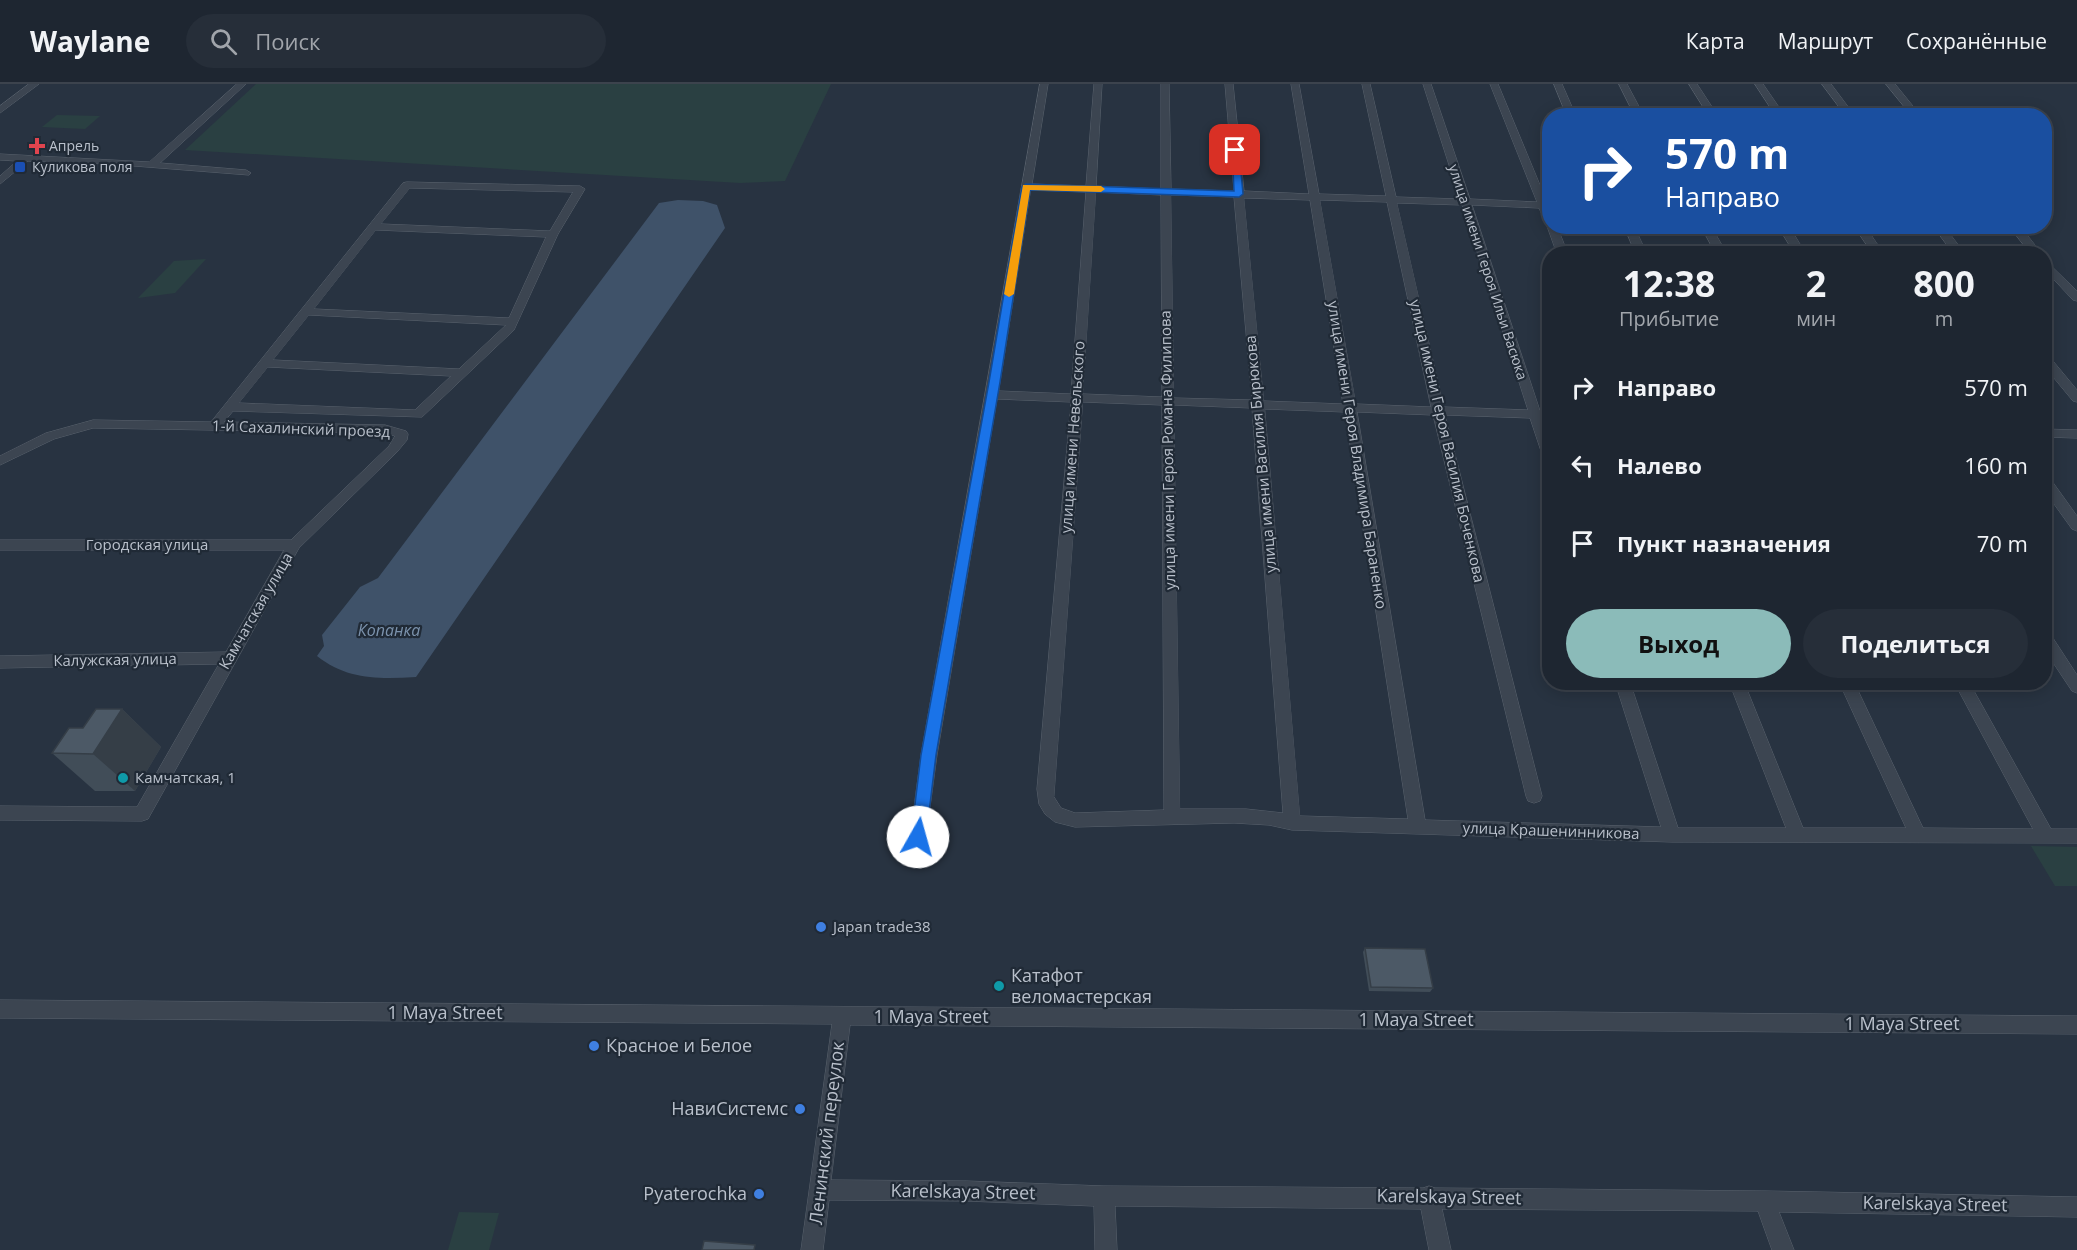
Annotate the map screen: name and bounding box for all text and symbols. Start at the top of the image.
search box [186,14,606,68]
text: Waylane [30,22,150,60]
icon: search [207,25,240,58]
text: Поиск [255,26,320,56]
text: Карта [1686,27,1745,55]
text: Маршрут [1778,27,1873,55]
text: Сохранённые [1906,27,2047,55]
pin [1209,124,1260,175]
text: 570 m [1665,124,1789,181]
icon: right [1566,132,1644,210]
icon: arrive [1218,133,1251,166]
place label: Апрель [49,136,99,155]
marker: Апрель [30,139,44,153]
place label: Куликова поля [32,157,132,176]
marker: Куликова поля [13,160,27,174]
street label: улица имени Героя Ильи Васюка [1445,162,1532,382]
text: Направо [1665,178,1780,215]
text: 12:38 [1623,259,1715,308]
text: 2 [1806,259,1826,308]
text: 800 [1913,259,1975,308]
street label: улица имени Героя Василия Боченкова [1406,297,1490,584]
street label: улица имени Героя Владимира Бараненко [1324,299,1392,610]
text: Прибытие [1619,305,1719,332]
text: мин [1796,305,1836,332]
text: m [1935,305,1953,332]
street label: улица имени Героя Романа Филипова [1155,310,1179,590]
street label: улица имени Василия Бирюкова [1240,335,1280,574]
street label: улица имени Невельского [1055,340,1089,534]
icon: right [1566,371,1599,404]
text: Направо [1617,372,1716,402]
text: 570 m [1964,372,2028,402]
street label: 1-й Сахалинский проезд [212,415,391,441]
icon: left [1566,449,1599,482]
text: Налево [1617,450,1702,480]
text: 160 m [1964,450,2028,480]
icon: arrive [1566,527,1599,560]
text: Пункт назначения [1617,528,1831,558]
text: 70 m [1977,528,2028,558]
street label: Городская улица [86,534,208,554]
street label: Камчатская улица [214,548,297,673]
button: Выход [1566,609,1791,678]
button: Поделиться [1803,609,2028,678]
water label: Копанка [358,619,420,641]
street label: Калужская улица [53,648,177,670]
place label: Камчатская, 1 [135,767,236,787]
marker: Камчатская, 1 [116,771,130,785]
position arrow [886,805,950,869]
street label: улица Крашенинникова [1462,817,1640,843]
place label: Japan trade38 [831,916,931,936]
marker: Japan trade38 [814,920,828,934]
place label: Катафот веломастерская [1011,963,1152,1008]
marker: Катафот веломастерская [992,979,1006,993]
street label: 1 Maya Street [387,1000,503,1024]
street label: 1 Maya Street [873,1004,989,1028]
street label: 1 Maya Street [1358,1007,1474,1031]
street label: 1 Maya Street [1844,1011,1960,1035]
place label: Красное и Белое [606,1033,752,1057]
marker: Красное и Белое [587,1039,601,1053]
street label: Ленинский переулок [803,1039,849,1226]
place label: НавиСистемс [671,1096,788,1120]
marker: НавиСистемс [793,1102,807,1116]
street label: Karelskaya Street [890,1178,1036,1204]
place label: Pyaterochka [643,1181,747,1205]
street label: Karelskaya Street [1376,1183,1522,1209]
marker: Pyaterochka [752,1187,766,1201]
street label: Karelskaya Street [1862,1190,2008,1216]

